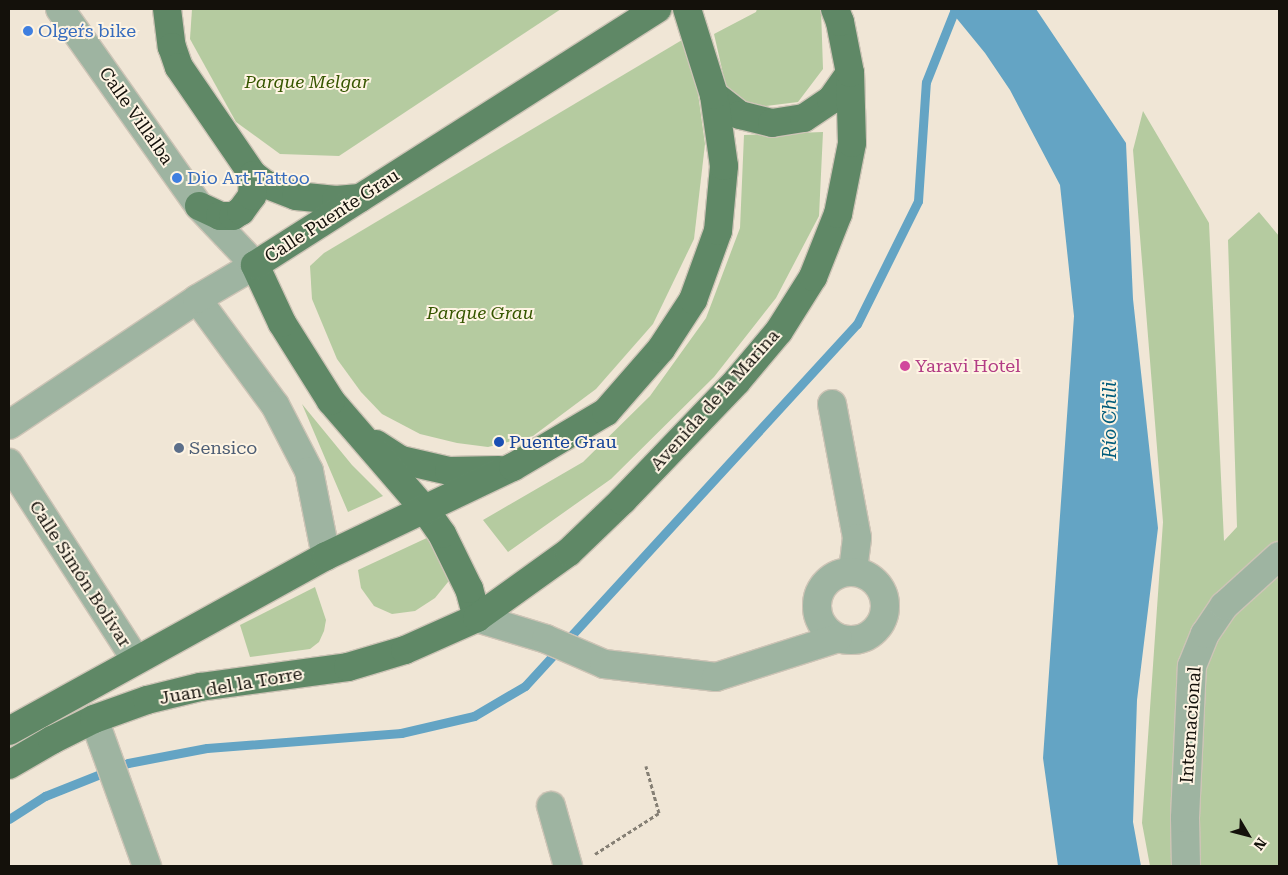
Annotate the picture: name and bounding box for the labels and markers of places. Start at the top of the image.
place label: Olger´s bike [38,20,136,42]
marker: Olger´s bike [22,25,34,37]
place label: Dio Art Tattoo [187,167,310,189]
marker: Dio Art Tattoo [171,172,183,184]
place label: Yaravi Hotel [915,355,1021,377]
marker: Yaravi Hotel [899,360,911,372]
place label: Puente Grau [509,431,617,453]
marker: Puente Grau [493,436,505,448]
place label: Sensico [189,437,257,459]
marker: Sensico [173,442,185,454]

